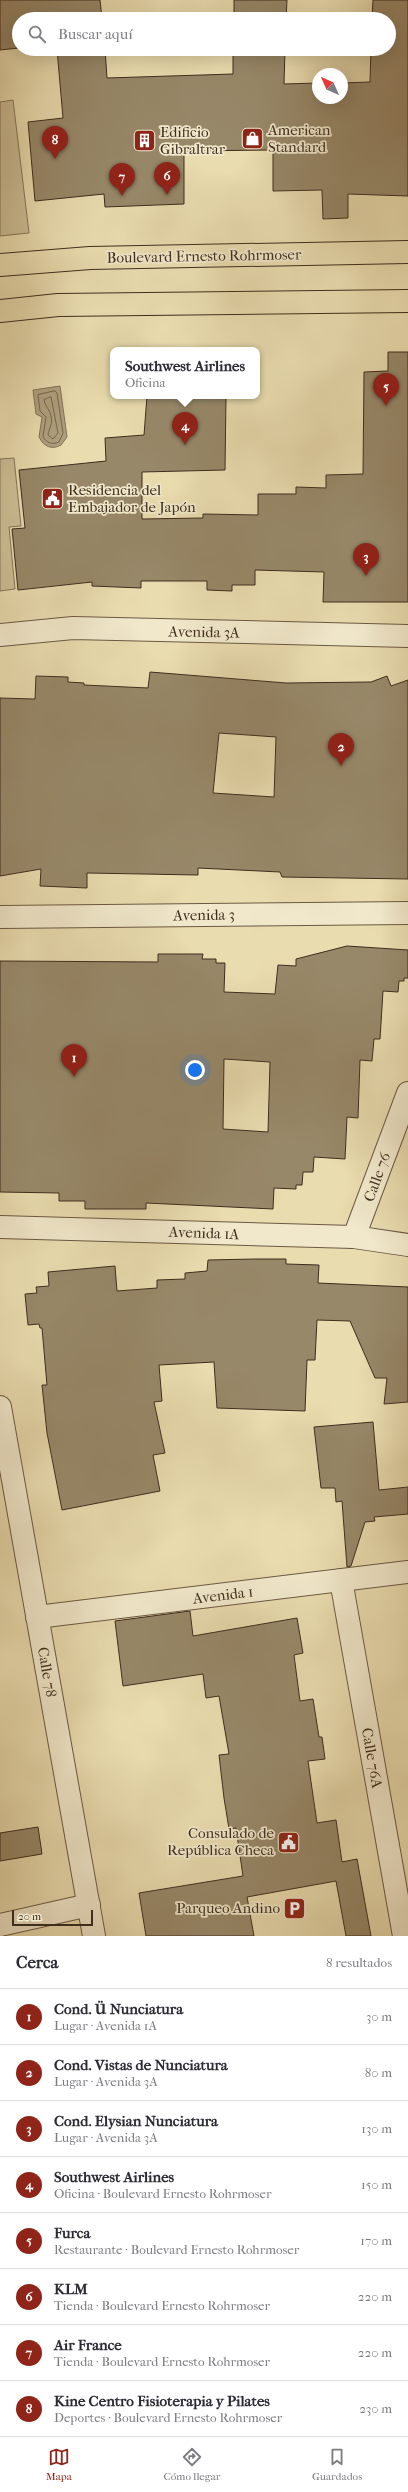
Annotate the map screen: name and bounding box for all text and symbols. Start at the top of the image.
search box [12,12,396,56]
icon: search [26,23,48,45]
text: Buscar aquí [58,25,133,43]
north arrow [312,68,348,104]
place label: American Standard [267,121,331,156]
place label: Edificio Gibraltrar [160,123,226,158]
pin: 8 [42,126,68,159]
shop icon: American Standard [240,126,266,152]
building icon: Edificio Gibraltrar [131,128,157,154]
pin: 6 [154,162,180,195]
pin: 7 [109,163,135,196]
street label: Boulevard Ernesto Rohrmoser [107,245,302,267]
popup [110,347,260,399]
text: Southwest Airlines [125,357,245,375]
pin: 5 [373,373,399,406]
text: Oficina [125,375,166,390]
pin: 4 [172,412,198,445]
place label: Residencia del Embajador de Japón [68,481,196,516]
public building icon: Residencia del Embajador de Japón [39,486,65,512]
pin: 3 [353,543,379,576]
street label: Avenida 3A [167,622,240,642]
pin: 2 [328,733,354,766]
street label: Avenida 3 [172,905,235,925]
pin: 1 [61,1044,87,1077]
your location [185,1060,205,1080]
street label: Calle 76 [360,1149,395,1204]
street label: Avenida 1A [167,1223,240,1243]
street label: Avenida 1 [191,1582,254,1608]
street label: Calle 78 [34,1646,60,1698]
street label: Calle 76A [358,1726,386,1790]
place label: Consulado de República Checa [167,1824,275,1859]
public building icon: Consulado de República Checa [276,1829,302,1855]
parking icon: Parqueo Andino [282,1895,308,1921]
place label: Parqueo Andino [176,1899,280,1917]
scale bar [12,1908,93,1927]
text: 20 m [18,1910,41,1923]
text: Cerca [16,1952,58,1972]
text: 8 resultados [326,1955,392,1970]
text: Cond. Ü Nunciatura [54,2000,183,2018]
text: 1 [27,2009,31,2024]
text: 30 m [366,2009,392,2024]
text: Lugar · Avenida 1A [54,2018,157,2033]
text: Cond. Vistas de Nunciatura [54,2056,228,2074]
text: 2 [26,2065,32,2080]
text: 80 m [365,2065,392,2080]
text: Lugar · Avenida 3A [54,2074,158,2089]
text: Cond. Elysian Nunciatura [54,2112,218,2130]
text: 3 [26,2121,32,2136]
text: 130 m [361,2121,392,2136]
text: Lugar · Avenida 3A [54,2130,158,2145]
text: Southwest Airlines [54,2168,174,2186]
text: 4 [25,2177,33,2192]
text: 150 m [361,2177,392,2192]
text: Oficina · Boulevard Ernesto Rohrmoser [54,2186,271,2201]
text: Furca [54,2224,90,2242]
text: 5 [26,2233,32,2248]
text: 170 m [360,2233,392,2248]
text: Restaurante · Boulevard Ernesto Rohrmoser [54,2242,299,2257]
text: KLM [54,2280,88,2298]
text: 6 [25,2289,33,2304]
text: 220 m [358,2289,392,2304]
text: Tienda · Boulevard Ernesto Rohrmoser [54,2298,270,2313]
text: Air France [54,2336,122,2354]
text: 7 [26,2345,32,2360]
text: 220 m [358,2345,392,2360]
text: Tienda · Boulevard Ernesto Rohrmoser [54,2354,270,2369]
text: Kine Centro Fisioterapia y Pilates [54,2392,270,2410]
text: 8 [26,2401,32,2416]
text: 230 m [359,2401,392,2416]
text: Deportes · Boulevard Ernesto Rohrmoser [54,2410,282,2425]
tab: Mapa [46,2446,72,2483]
tab: Cómo llegar [163,2446,220,2483]
tab: Guardados [312,2446,362,2483]

